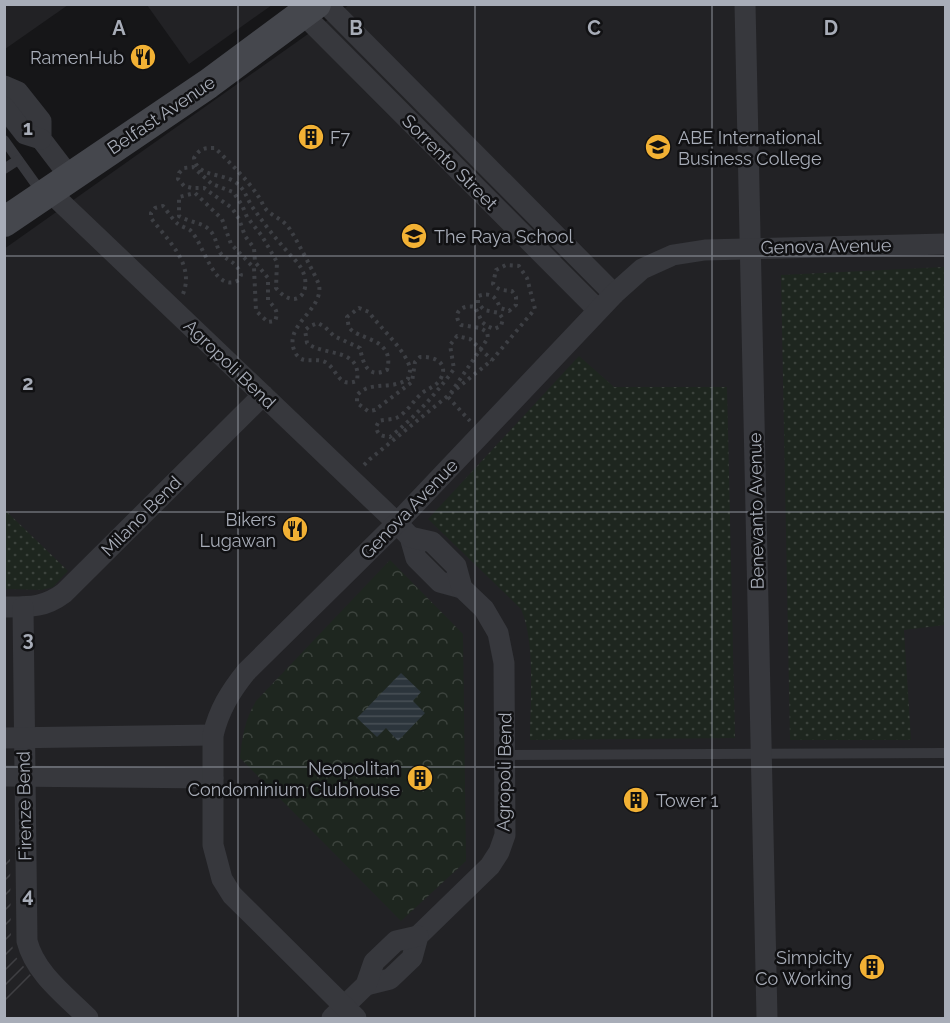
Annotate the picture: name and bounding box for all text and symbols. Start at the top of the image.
text: A [112,16,126,40]
text: B [349,16,363,40]
text: C [587,16,601,40]
text: D [824,16,838,40]
restaurant icon: RamenHub [128,42,158,72]
place label: RamenHub [30,47,124,68]
street label: Belfast Avenue [103,71,219,159]
street label: Sorrento Street [398,110,502,214]
text: 1 [23,116,33,140]
building icon: F7 [296,122,326,152]
place label: F7 [330,127,350,148]
place label: ABE International Business College [678,127,822,169]
school or university icon: ABE International Business College [643,132,673,162]
school or university icon: The Raya School [399,221,429,251]
place label: The Raya School [434,226,573,247]
street label: Genova Avenue [760,234,892,258]
street label: Agropoli Bend [180,315,280,413]
text: 2 [22,371,34,395]
street label: Benevanto Avenue [744,432,768,590]
street label: Genova Avenue [356,454,462,563]
street label: Milano Bend [97,472,185,560]
place label: Bikers Lugawan [199,509,276,551]
restaurant icon: Bikers Lugawan [280,514,310,544]
text: 3 [22,627,34,651]
street label: Agropoli Bend [492,712,516,832]
street label: Firenze Bend [13,751,35,861]
place label: Neopolitan Condominium Clubhouse [188,758,400,800]
building icon: Neopolitan Condominium Clubhouse [405,763,435,793]
building icon: Tower 1 [621,785,651,815]
place label: Tower 1 [656,790,719,811]
text: 4 [22,883,34,907]
place label: Simpicity Co Working [755,947,852,989]
building icon: Simpicity Co Working [857,952,887,982]

